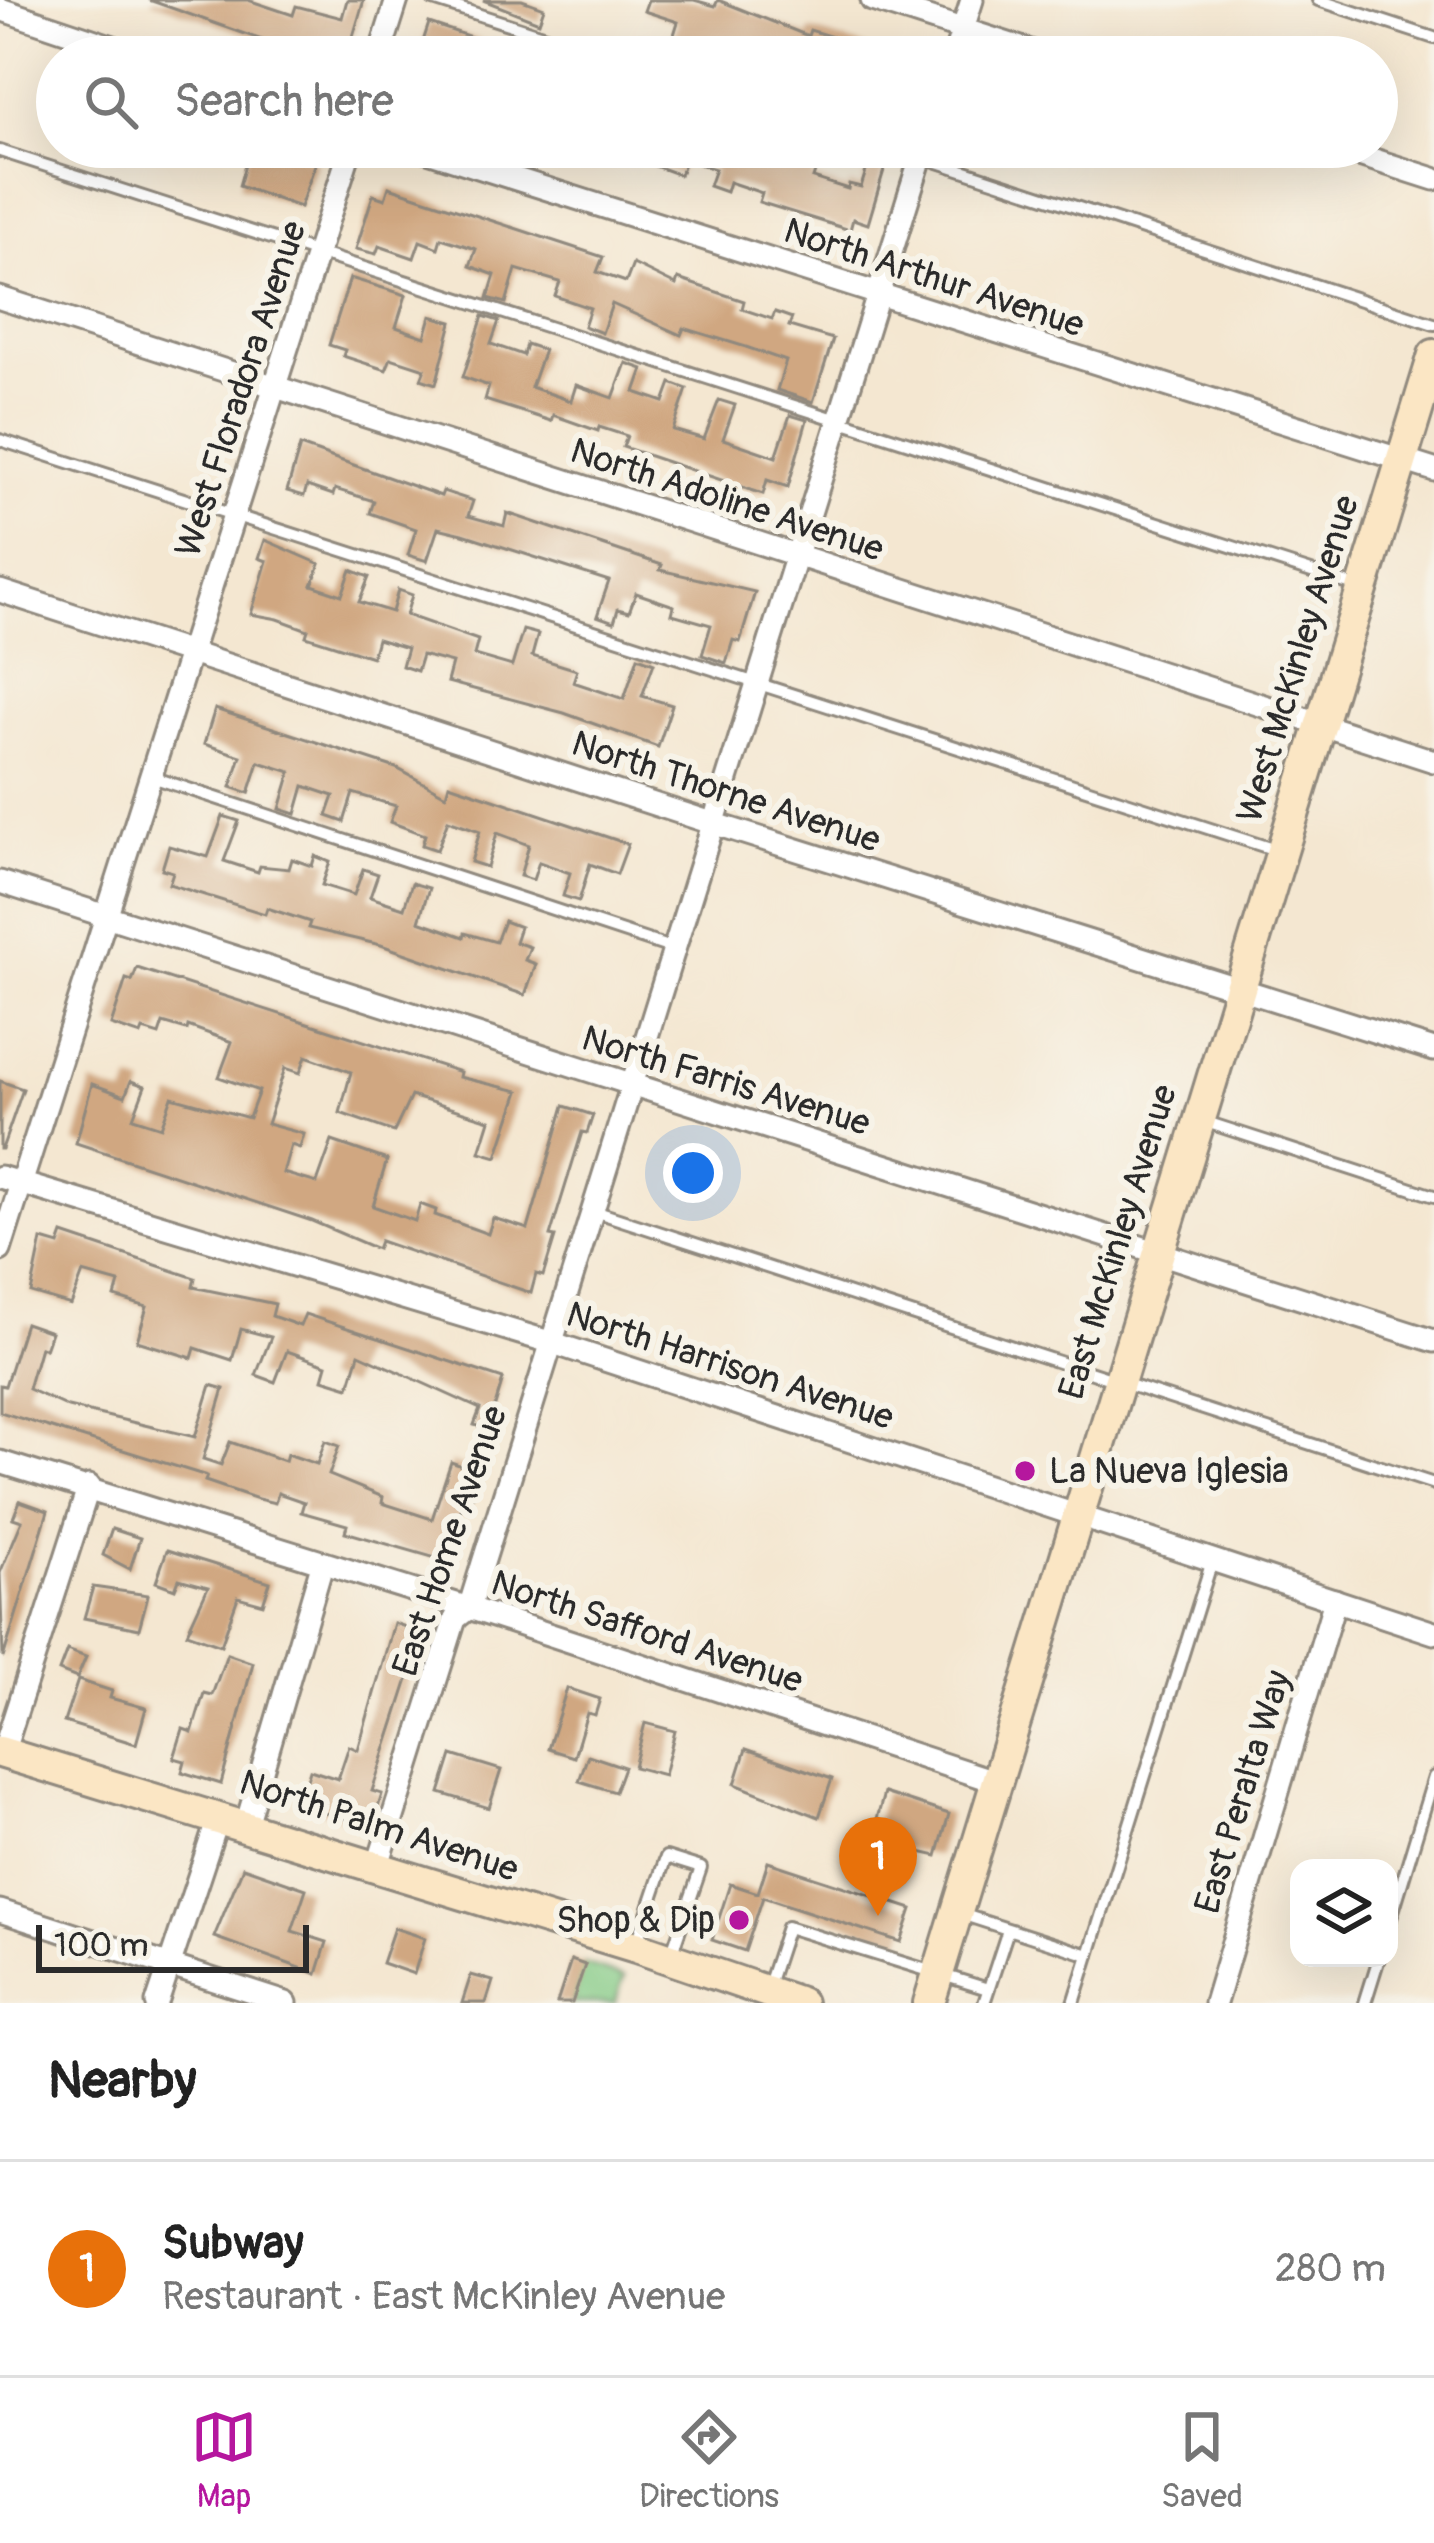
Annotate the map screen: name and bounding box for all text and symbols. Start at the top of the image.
search box [36,36,1398,168]
icon: search [78,69,144,135]
text: Search here [174,74,394,130]
street label: North Arthur Avenue [778,208,1090,348]
street label: West Floradora Avenue [165,215,317,563]
street label: North Adoline Avenue [565,428,889,572]
street label: West McKinley Avenue [1227,490,1369,828]
street label: North Thorne Avenue [566,721,886,863]
street label: North Farris Avenue [577,1016,876,1146]
street label: East McKinley Avenue [1049,1079,1187,1405]
your location [663,1143,723,1203]
street label: North Harrison Avenue [561,1292,899,1440]
street label: East Home Avenue [383,1400,517,1682]
place label: La Nueva Iglesia [1049,1449,1289,1494]
marker: La Nueva Iglesia [1012,1458,1038,1484]
street label: North Safford Avenue [486,1560,809,1704]
street label: East Peralta Way [1185,1665,1301,1919]
street label: North Palm Avenue [234,1760,524,1892]
pin: 1 [839,1817,917,1916]
map controls [1290,1859,1398,1967]
button: layers [1290,1859,1398,1967]
place label: Shop & Dip [556,1898,715,1943]
marker: Shop & Dip [726,1907,752,1933]
scale bar [36,1919,309,1972]
text: 100 m [54,1925,148,1966]
text: Nearby [48,2049,196,2113]
text: Subway [162,2216,303,2272]
text: 1 [79,2244,95,2293]
text: 280 m [1275,2244,1386,2293]
text: Restaurant · East McKinley Avenue [162,2272,725,2321]
tab: Map [191,2404,257,2517]
tab: Directions [639,2404,779,2517]
tab: Saved [1161,2404,1243,2517]

